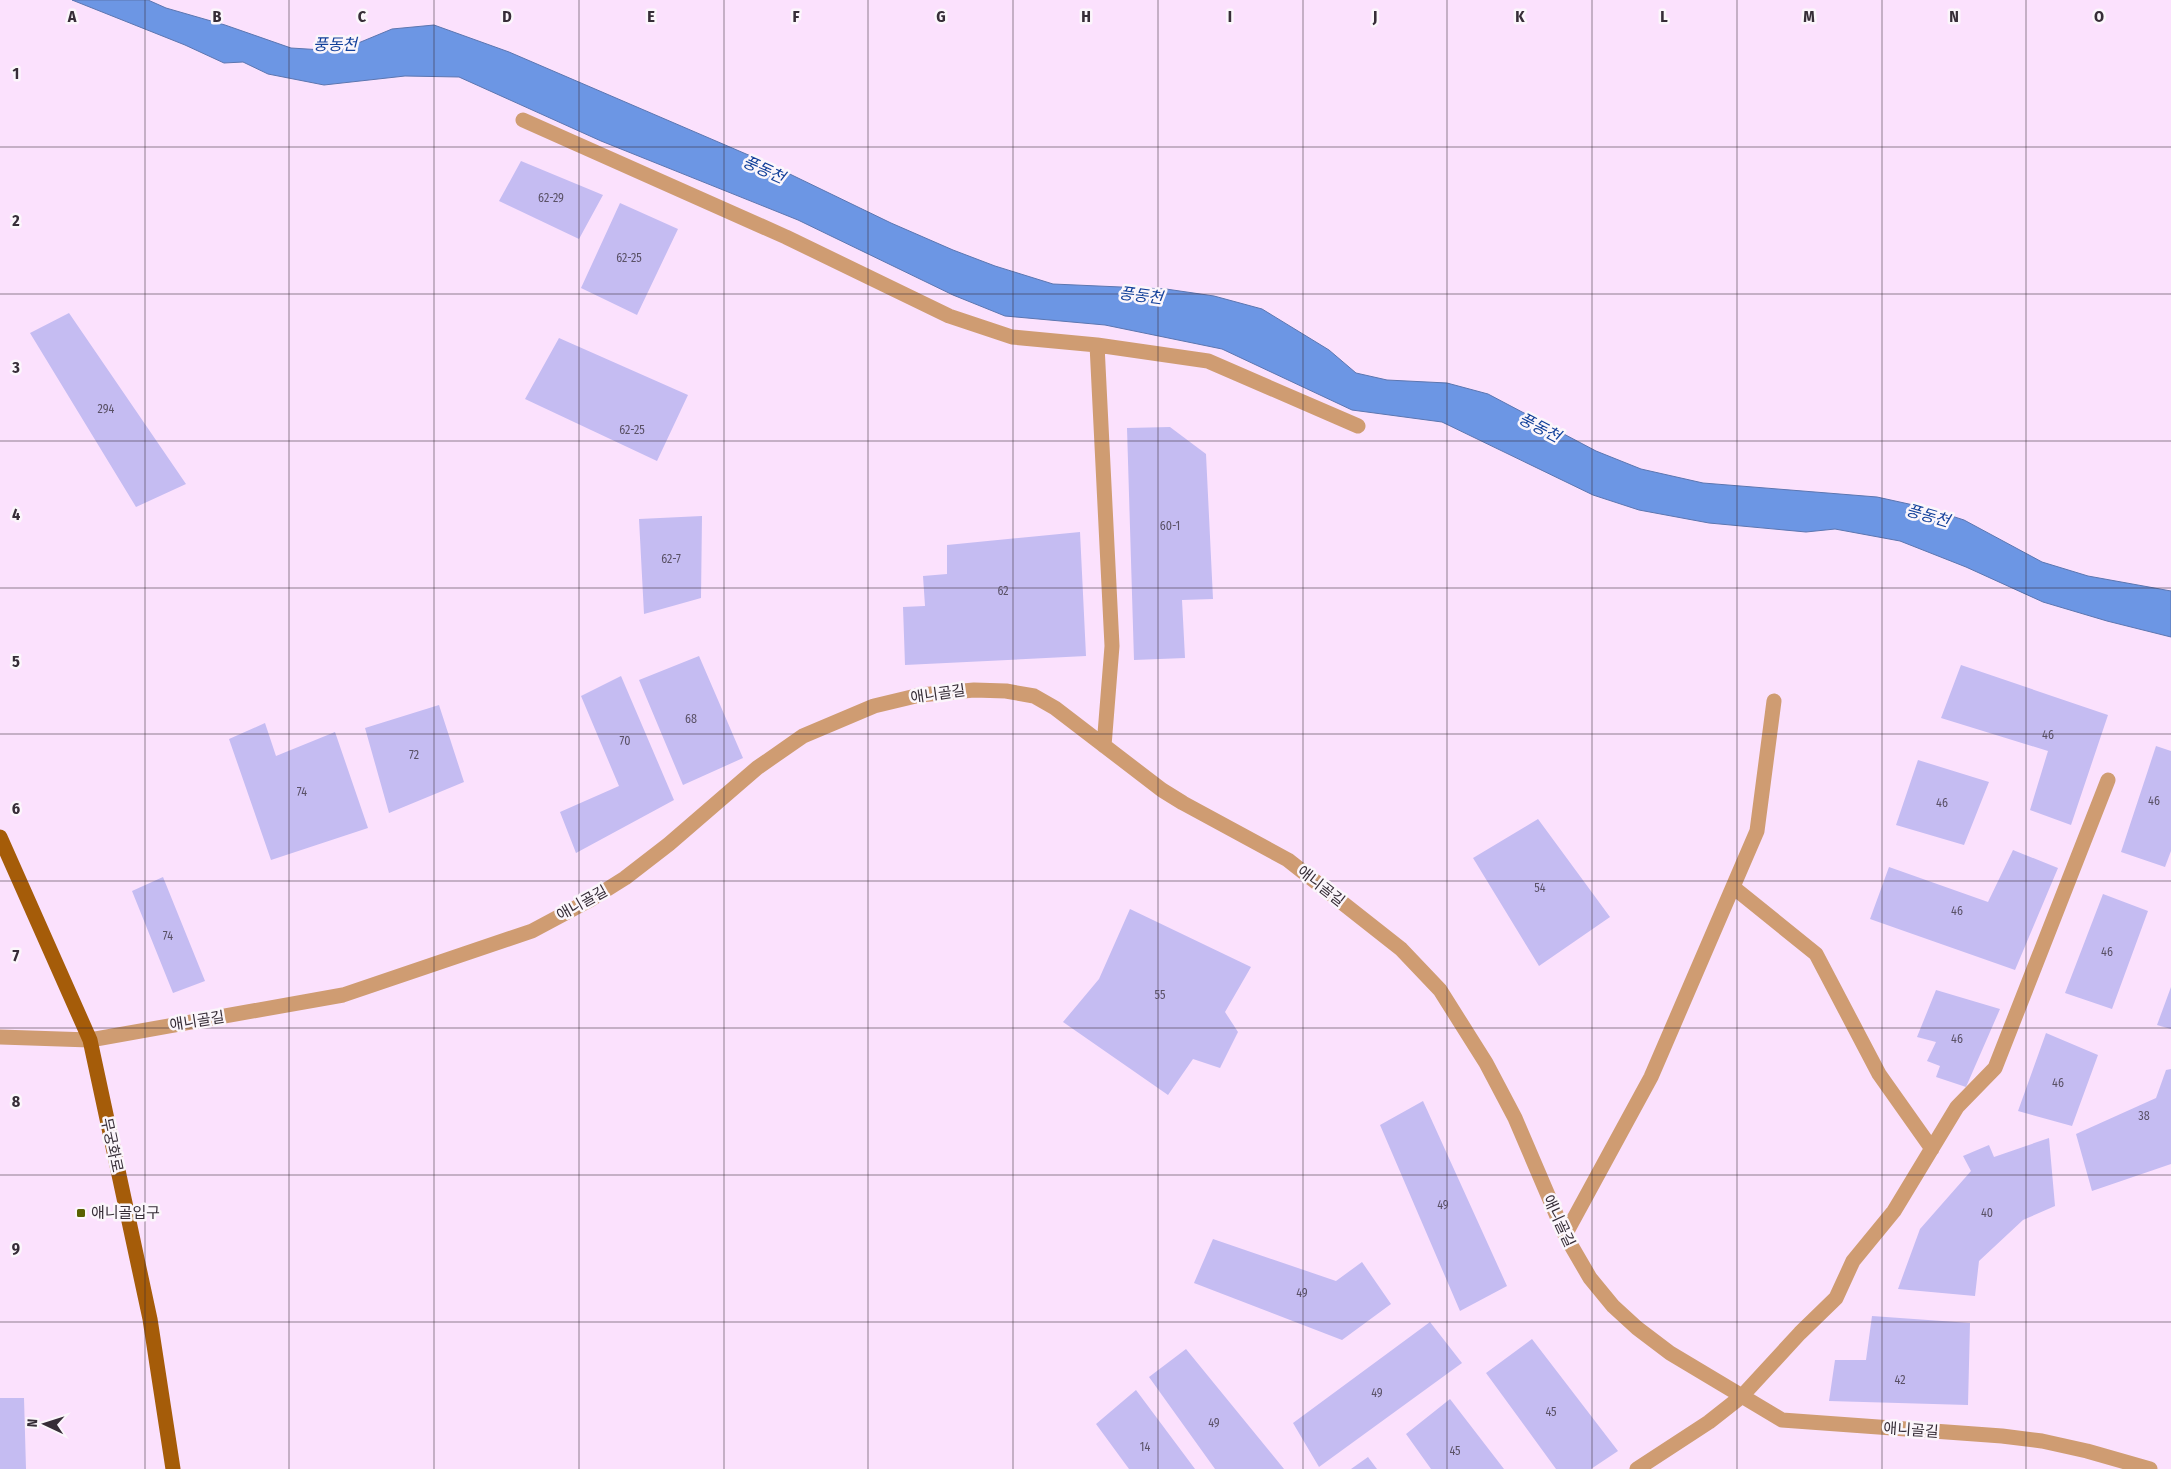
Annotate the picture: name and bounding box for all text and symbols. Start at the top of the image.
text: A [67,7,77,26]
text: B [213,7,222,26]
text: C [358,7,367,26]
text: D [502,7,512,26]
text: E [647,7,655,26]
text: F [792,7,800,26]
text: G [936,7,946,26]
text: H [1081,7,1091,26]
text: I [1228,7,1232,26]
text: J [1372,7,1377,26]
text: K [1515,7,1525,26]
text: L [1660,7,1668,26]
text: M [1803,7,1815,26]
text: N [1949,7,1959,26]
text: O [2094,7,2104,26]
water label: 풍동천 [313,35,359,54]
text: 1 [13,64,19,83]
water label: 풍동천 [740,152,790,188]
house number: 62-29 [538,191,564,205]
text: 2 [11,211,20,230]
house number: 62-25 [616,251,642,265]
water label: 풍동천 [1118,283,1166,308]
text: 3 [11,358,20,377]
house number: 294 [98,402,115,416]
water label: 풍동천 [1516,409,1566,447]
house number: 62-25 [619,423,645,437]
water label: 풍동천 [1904,500,1954,531]
text: 4 [12,505,20,524]
house number: 60-1 [1160,519,1180,533]
house number: 62-7 [661,552,681,566]
house number: 62 [997,584,1009,598]
text: 5 [12,652,20,671]
street label: 애니골길 [909,681,967,707]
house number: 68 [685,712,697,726]
house number: 46 [2042,728,2054,742]
house number: 70 [620,734,630,748]
house number: 72 [409,748,419,762]
house number: 74 [297,785,307,799]
house number: 46 [2148,794,2160,808]
house number: 46 [1936,796,1948,810]
text: 6 [12,799,20,818]
street label: 애니골길 [1294,862,1348,910]
house number: 54 [1534,881,1546,895]
street label: 애니골길 [553,882,611,924]
house number: 46 [1951,904,1963,918]
house number: 74 [163,929,173,943]
house number: 46 [2101,945,2113,959]
text: 7 [13,946,20,965]
house number: 55 [1155,988,1166,1002]
street label: 애니골길 [168,1008,226,1034]
house number: 46 [1951,1032,1963,1046]
house number: 46 [2052,1076,2064,1090]
text: 8 [12,1092,21,1111]
house number: 38 [2138,1109,2150,1123]
street label: 무궁화로 [97,1116,127,1174]
street label: 애니골길 [1539,1192,1579,1250]
house number: 49 [1437,1198,1449,1212]
place label: 애니골입구 [91,1204,160,1222]
house number: 40 [1981,1206,1993,1220]
marker: 애니골입구 [75,1207,87,1219]
text: 9 [12,1239,20,1258]
house number: 49 [1296,1286,1308,1300]
house number: 42 [1895,1373,1905,1387]
house number: 49 [1371,1386,1383,1400]
north arrow [20,1399,70,1449]
house number: 45 [1545,1405,1557,1419]
house number: 49 [1208,1416,1220,1430]
text: N [24,1418,41,1428]
street label: 애니골길 [1883,1419,1939,1441]
house number: 14 [1140,1440,1150,1454]
house number: 45 [1449,1444,1461,1458]

